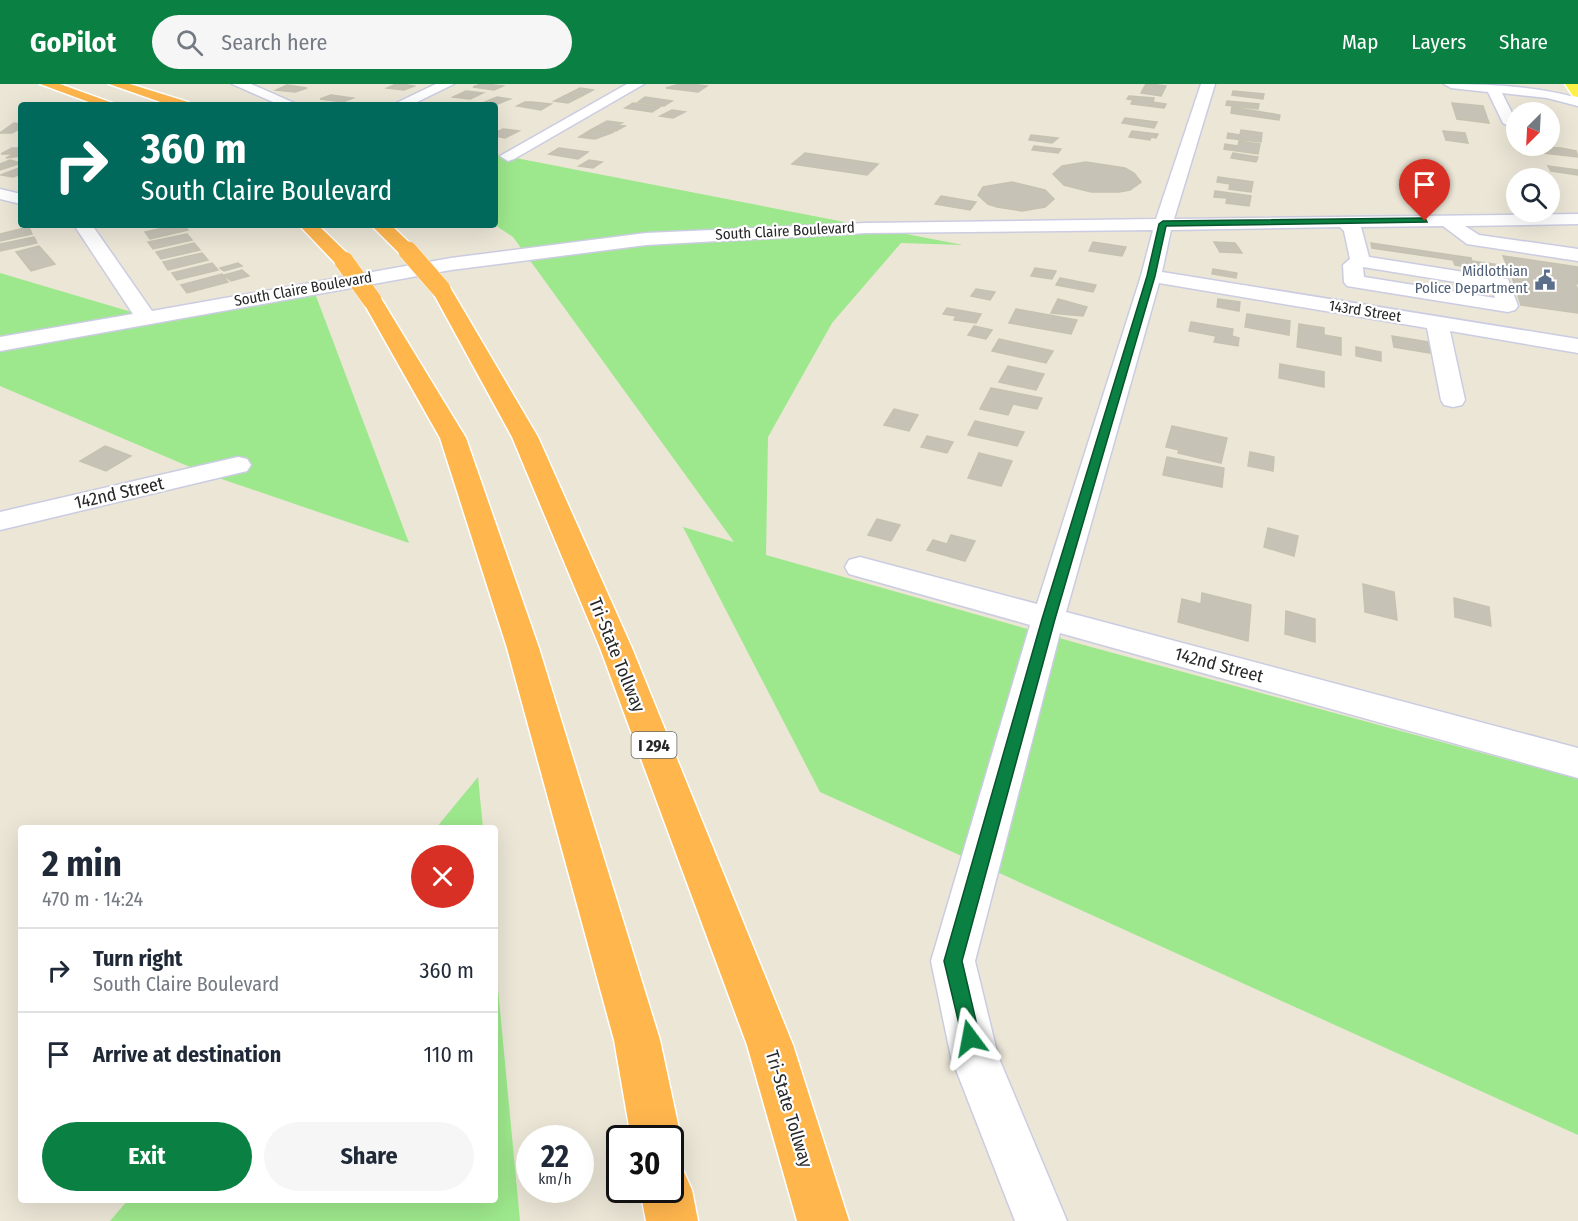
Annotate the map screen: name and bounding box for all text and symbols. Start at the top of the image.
search box [152,15,572,69]
text: GoPilot [30,26,116,59]
icon: search [173,26,206,59]
text: Search here [221,29,327,56]
text: Map [1342,29,1378,55]
text: Layers [1411,29,1466,55]
text: Share [1499,29,1548,55]
north arrow [1506,102,1560,156]
map controls [1506,102,1560,222]
text: 360 m [141,124,247,174]
icon: right [42,126,120,204]
pin [1399,159,1450,221]
icon: arrive [1408,168,1441,201]
button: search [1506,168,1560,222]
text: South Claire Boulevard [141,175,392,207]
street label: South Claire Boulevard [715,218,855,244]
place label: Midlothian Police Department [1415,262,1528,297]
street label: South Claire Boulevard [233,268,373,310]
public building icon: Midlothian Police Department [1533,268,1557,292]
street label: 143rd Street [1328,296,1403,326]
street label: 142nd Street [72,472,166,514]
street label: Tri-State Tollway [584,595,650,715]
street label: 142nd Street [1172,643,1266,687]
road number: I 294 [632,732,676,758]
text: 2 min [42,842,122,886]
button: close [411,845,474,908]
text: 470 m · 14:24 [42,887,143,911]
text: Turn right [93,945,182,972]
icon: right [42,954,75,987]
text: 360 m [420,957,474,984]
text: South Claire Boulevard [93,972,279,996]
position arrow [938,1006,1002,1070]
icon: arrive [42,1038,75,1071]
text: Arrive at destination [93,1041,281,1068]
text: 110 m [424,1041,474,1068]
street label: Tri-State Tollway [761,1048,817,1170]
button: Exit [42,1122,252,1191]
button: Share [264,1122,474,1191]
speed limit sign: 30 [606,1125,684,1203]
text: 22 [541,1139,569,1175]
text: km/h [538,1170,572,1188]

